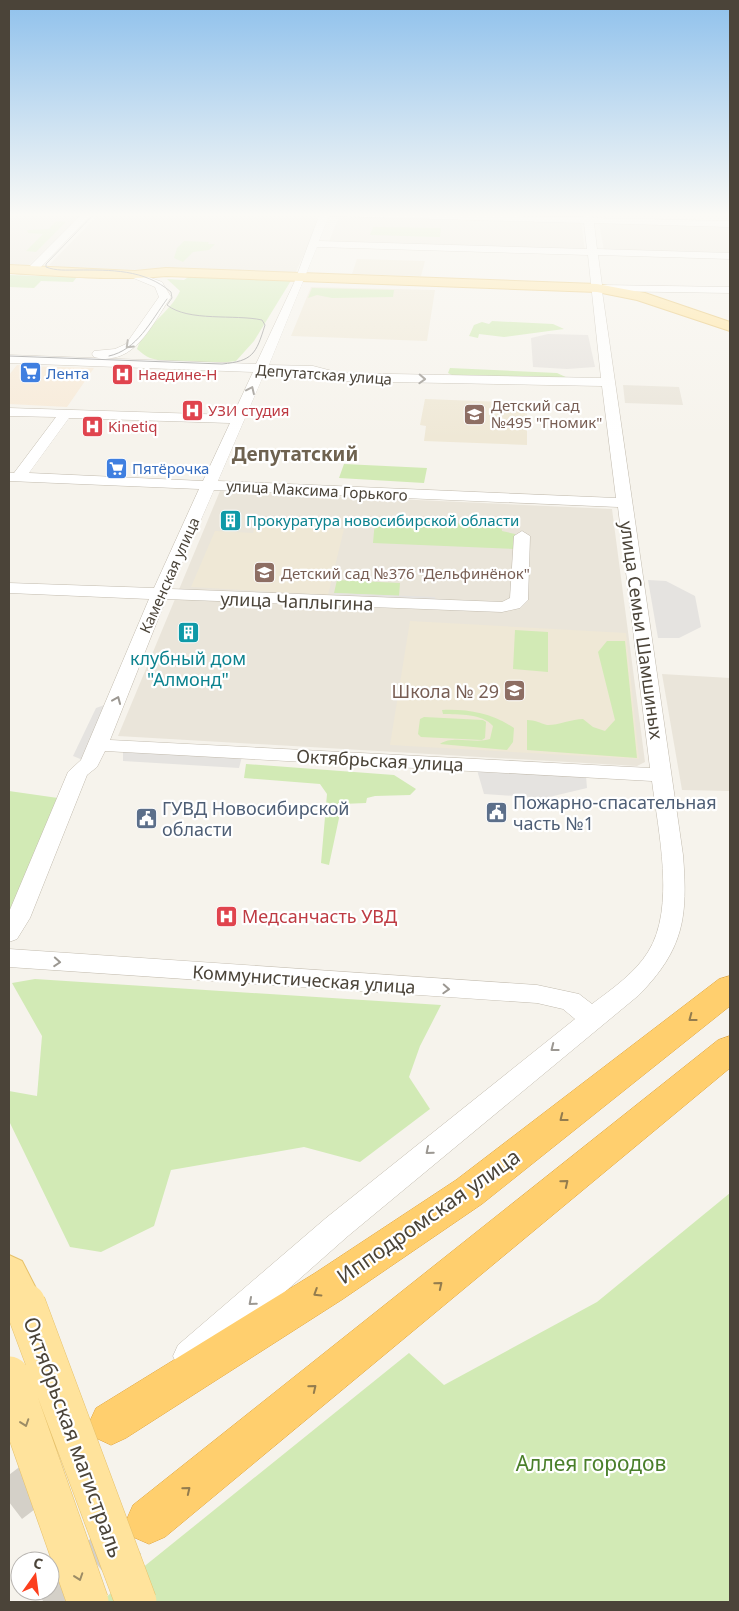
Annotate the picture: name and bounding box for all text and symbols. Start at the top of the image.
one-way arrow [126,339,135,348]
street label: Депутатская улица [255,359,393,389]
supermarket icon: Лента [18,361,42,385]
hospital icon: Наедине-Н [110,362,134,386]
place label: Лента [46,363,89,383]
place label: Наедине-Н [138,364,217,384]
one-way arrow [418,374,426,384]
one-way arrow [244,386,255,395]
place label: Детский сад №495 "Гномик" [491,395,602,432]
hospital icon: УЗИ студия [180,398,204,422]
place label: УЗИ студия [208,400,289,420]
school or university icon: Детский сад №495 "Гномик" [463,402,487,426]
hospital icon: Kinetiq [80,414,104,438]
place label: Kinetiq [108,416,157,436]
district label: Депутатский [232,441,358,467]
supermarket icon: Пятёрочка [104,456,128,480]
place label: Пятёрочка [132,458,209,478]
street label: улица Максима Горького [226,475,408,505]
building icon: Прокуратура новосибирской области [218,508,242,532]
place label: Прокуратура новосибирской области [246,510,519,530]
street label: Каменская улица [134,514,204,636]
street label: улица Семьи Шамшиных [615,519,669,742]
school or university icon: Детский сад №376 "Дельфинёнок" [253,561,277,585]
place label: Детский сад №376 "Дельфинёнок" [281,563,530,583]
street label: улица Чаплыгина [220,586,374,616]
building icon: клубный дом "Алмонд" [176,621,200,645]
place label: клубный дом "Алмонд" [130,646,246,691]
place label: Школа № 29 [392,679,499,703]
school or university icon: Школа № 29 [503,679,527,703]
one-way arrow [110,696,121,705]
street label: Октябрьская улица [296,744,464,776]
place label: Пожарно-спасательная часть №1 [513,790,717,835]
place label: ГУВД Новосибирской области [162,796,350,841]
public building icon: Пожарно-спасательная часть №1 [485,800,509,824]
public building icon: ГУВД Новосибирской области [134,806,158,830]
hospital icon: Медсанчасть УВД [214,904,238,928]
place label: Медсанчасть УВД [242,904,397,928]
one-way arrow [54,956,62,967]
street label: Коммунистическая улица [192,959,416,999]
one-way arrow [443,983,451,994]
one-way arrow [689,1012,698,1020]
one-way arrow [551,1043,560,1051]
one-way arrow [560,1112,569,1121]
street label: Ипподромская улица [331,1142,525,1290]
one-way arrow [425,1146,434,1155]
one-way arrow [560,1179,569,1188]
one-way arrow [433,1283,442,1291]
one-way arrow [314,1287,323,1296]
one-way arrow [248,1296,257,1305]
street label: Октябрьская магистраль [17,1313,131,1561]
one-way arrow [307,1385,316,1393]
one-way arrow [19,1419,29,1427]
park label: Аллея городов [516,1449,666,1477]
one-way arrow [181,1487,190,1495]
north arrow [10,1551,60,1601]
text: С [32,1553,45,1573]
one-way arrow [73,1572,83,1580]

